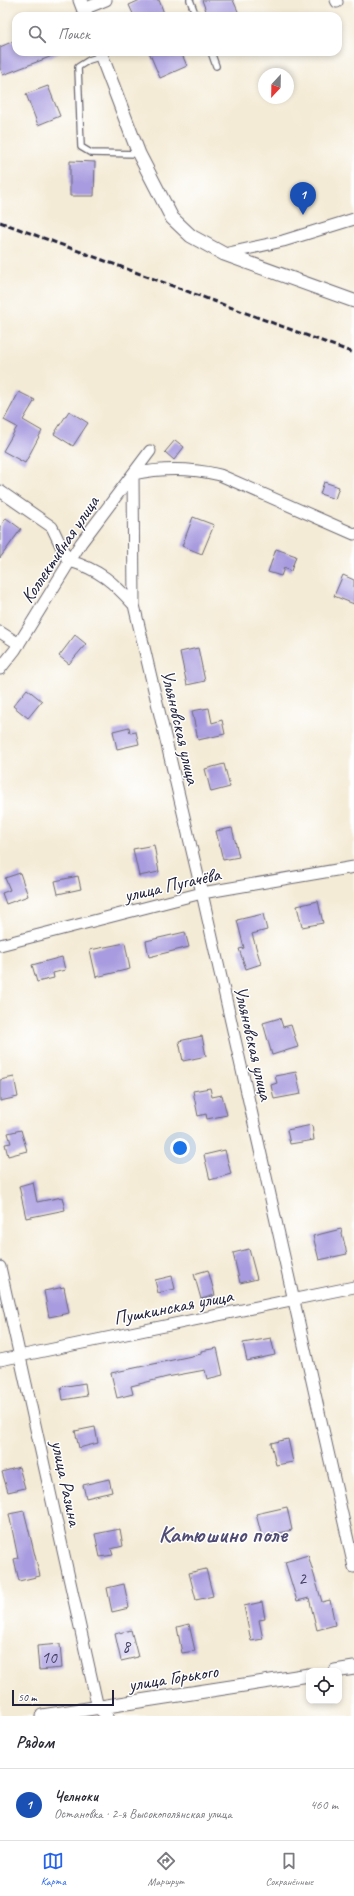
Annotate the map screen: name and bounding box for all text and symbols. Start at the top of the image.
search box [12,12,342,56]
icon: search [26,23,48,45]
text: Поиск [58,25,90,44]
north arrow [258,68,294,104]
pin: 1 [290,182,316,215]
street label: Коллективная улица [15,490,105,608]
street label: Ульяновская улица [155,668,205,788]
street label: улица Пугачёва [121,862,224,908]
street label: Ульяновская улица [228,984,278,1104]
your location [170,1138,190,1158]
street label: Пушкинская улица [112,1283,236,1330]
street label: улица Разина [45,1437,87,1530]
district label: Катюшино поле [159,1520,289,1549]
house number: 2 [298,1568,307,1589]
house number: 8 [122,1636,132,1657]
house number: 10 [41,1647,58,1668]
street label: улица Горького [126,1659,221,1697]
map controls [306,1668,342,1704]
button: locate [306,1668,342,1704]
scale bar [12,1688,114,1707]
text: 50 m [18,1690,37,1704]
text: Рядом [16,1732,54,1753]
text: Челноки [54,1787,98,1806]
text: 1 [26,1797,32,1813]
text: 460 m [310,1797,338,1813]
text: Остановка · 2-я Высокополянская улица [54,1806,232,1822]
tab: Карта [41,1850,66,1888]
tab: Маршрут [148,1850,184,1888]
tab: Сохранённые [265,1850,313,1888]

